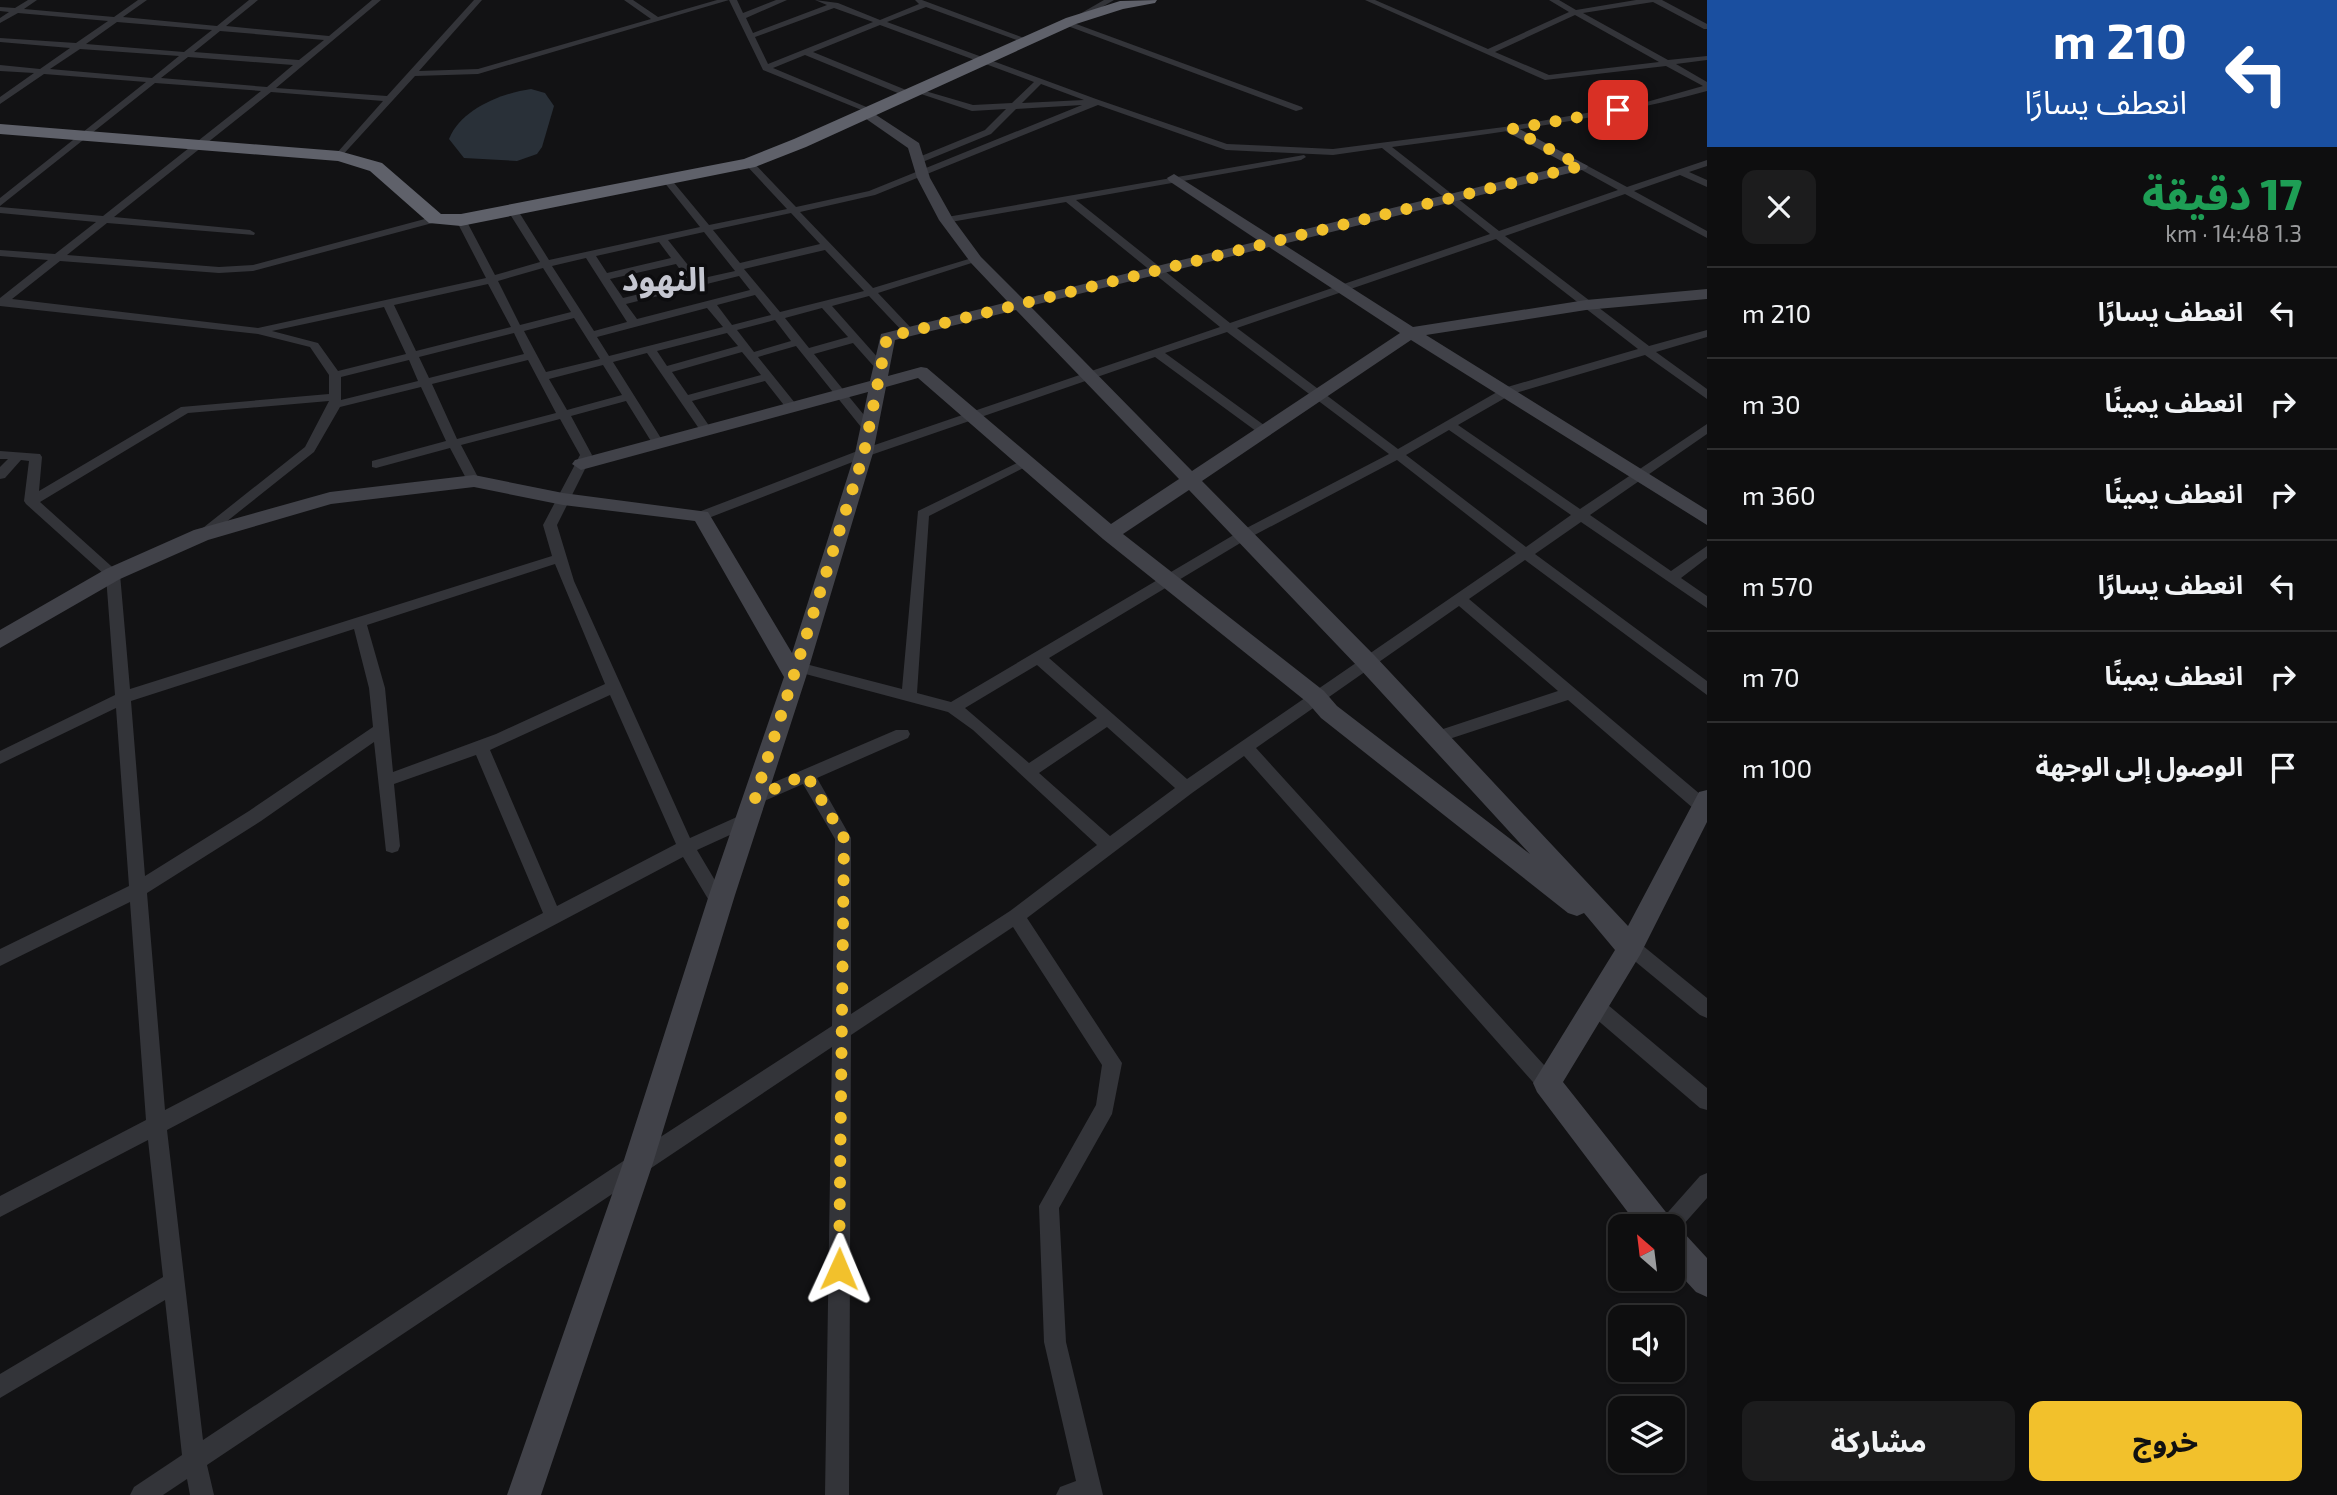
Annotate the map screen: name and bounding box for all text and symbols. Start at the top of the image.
text: 210 m [2053,10,2187,69]
icon: left [2211,28,2302,119]
pin [1588,80,1648,140]
text: انعطف يسارًا [2024,82,2187,120]
icon: arrive [1599,91,1637,129]
text: 17 دقيقة [2142,168,2302,218]
button: close [1742,170,1816,244]
text: 1.3 km · 14:48 [2165,219,2302,247]
district label: النهود [622,258,706,299]
icon: left [2264,294,2302,332]
text: انعطف يسارًا [2098,295,2243,326]
text: 210 m [1742,297,1811,328]
icon: right [2264,385,2302,423]
text: انعطف يمينًا [2104,386,2243,417]
text: 30 m [1742,388,1801,419]
icon: right [2264,476,2302,514]
text: انعطف يمينًا [2104,477,2243,508]
text: 360 m [1742,479,1816,510]
icon: left [2264,567,2302,605]
text: انعطف يسارًا [2098,568,2243,599]
text: 570 m [1742,570,1814,601]
icon: right [2264,658,2302,696]
text: انعطف يمينًا [2104,659,2243,690]
text: 70 m [1742,661,1800,692]
icon: arrive [2264,749,2302,787]
text: الوصول إلى الوجهة [2035,750,2243,781]
text: 100 m [1742,752,1812,783]
north arrow [1608,1214,1685,1292]
map controls [1608,1214,1685,1473]
position arrow [802,1232,876,1306]
button: sound [1608,1305,1685,1382]
button: layers [1608,1396,1685,1473]
button: مشاركة [1742,1401,2015,1481]
button: خروج [2029,1401,2302,1481]

